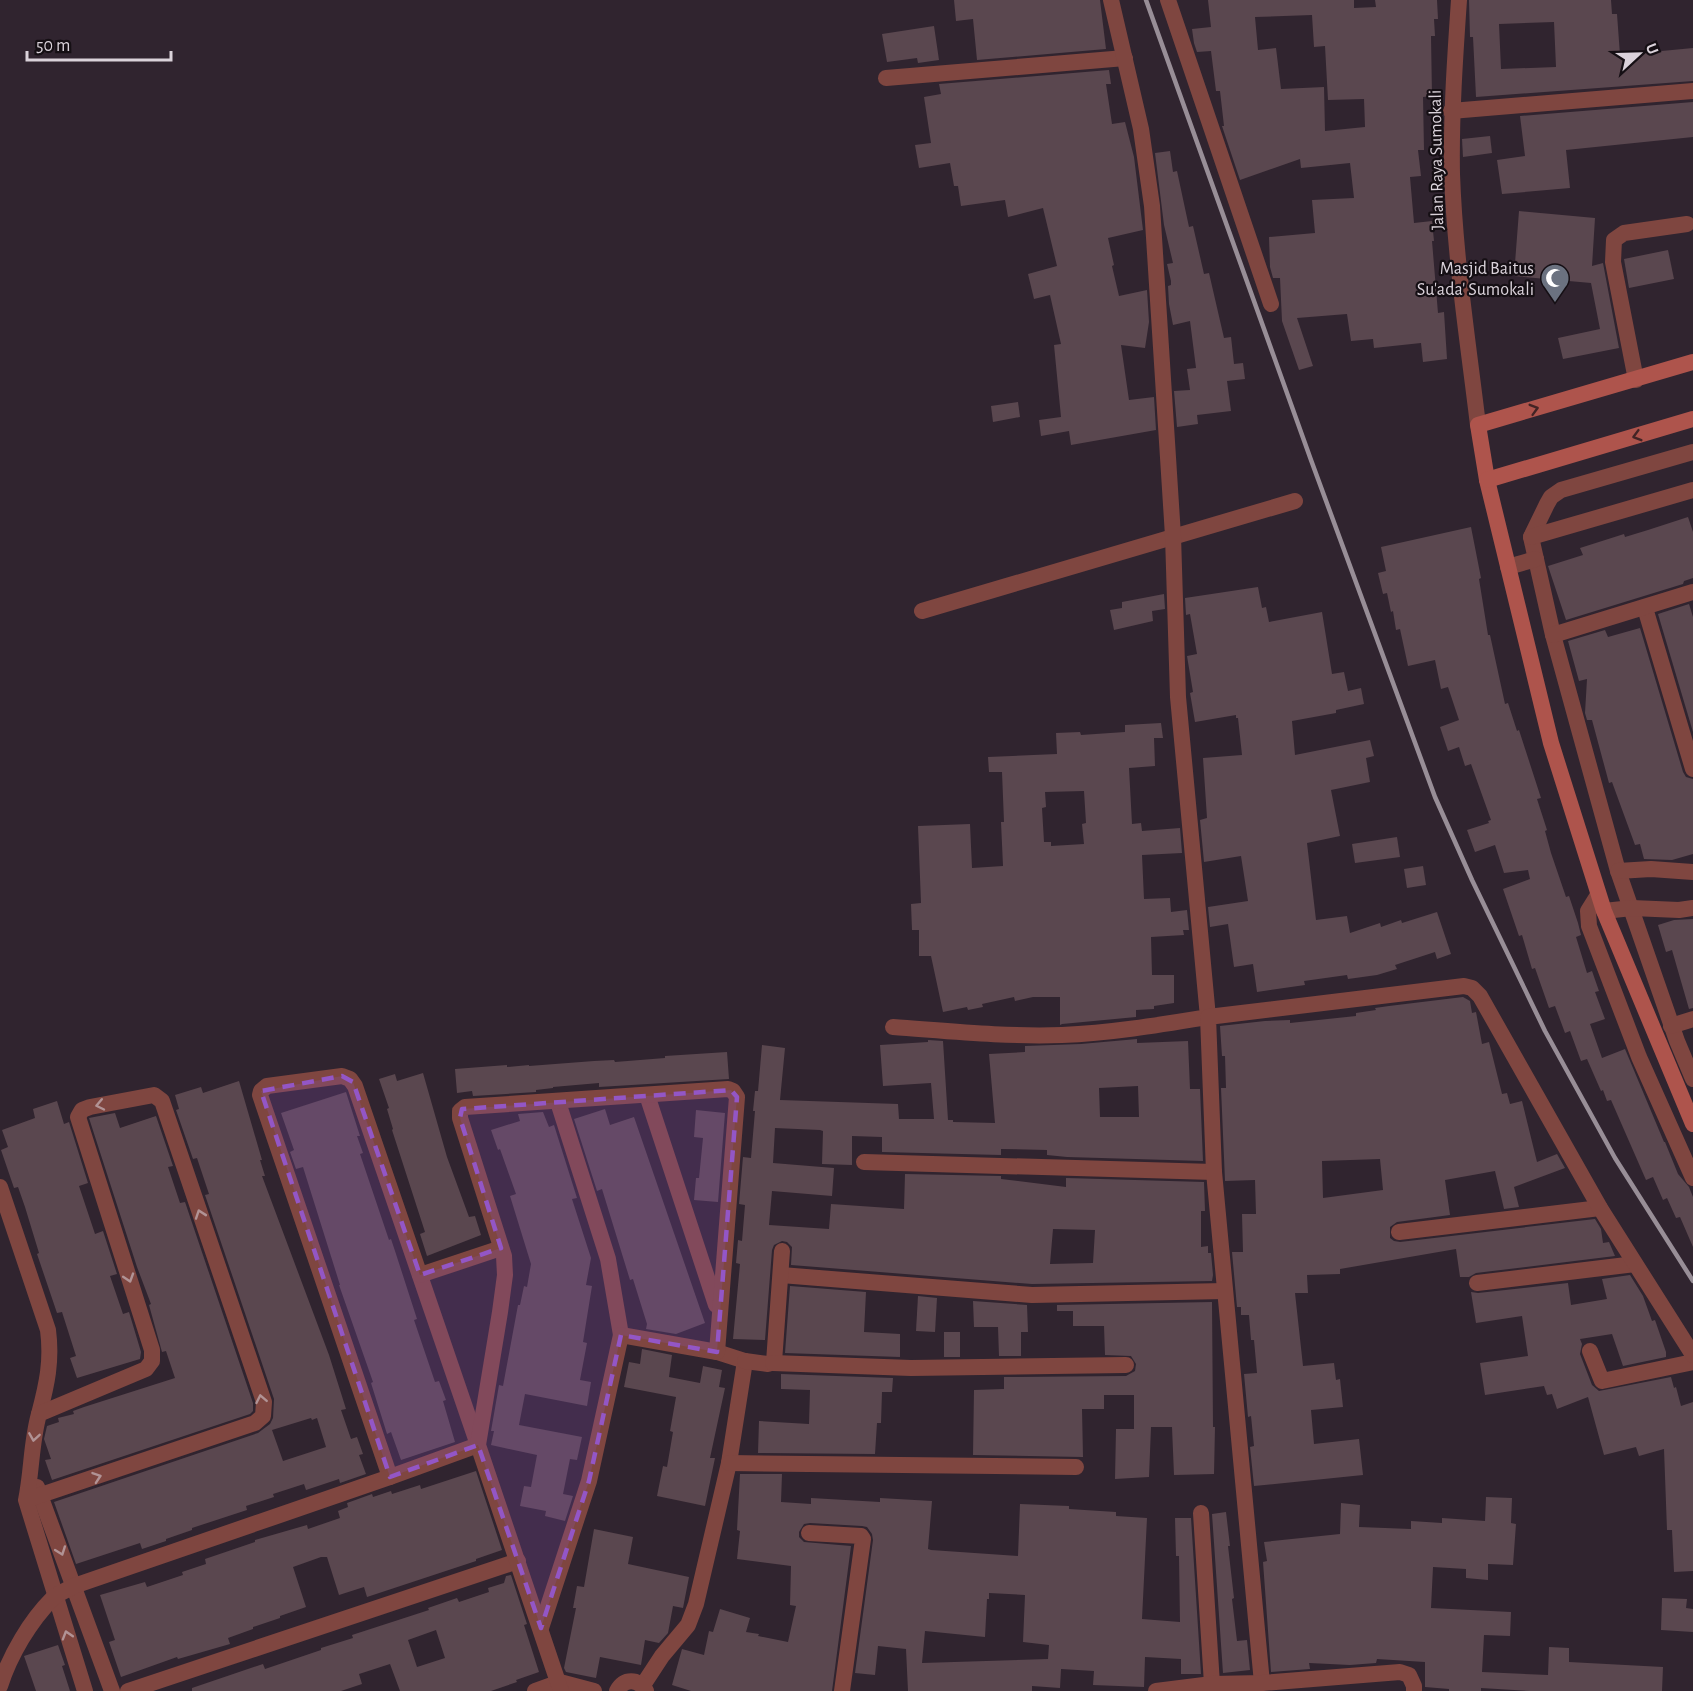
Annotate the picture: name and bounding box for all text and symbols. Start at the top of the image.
scale bar [27,24,171,62]
north arrow [1609,24,1669,84]
text: 50 m [36,37,70,55]
text: U [1643,41,1661,56]
street label: Jalan Raya Sumokali [1427,90,1447,230]
place label: Masjid Baitus Su'ada' Sumokali [1417,260,1534,299]
mosque icon: Masjid Baitus Su'ada' Sumokali [1539,262,1571,304]
one-way arrow [1528,404,1539,416]
one-way arrow [1632,428,1642,441]
one-way arrow [95,1098,105,1111]
one-way arrow [195,1209,207,1220]
one-way arrow [121,1272,134,1283]
one-way arrow [255,1394,268,1404]
one-way arrow [28,1432,41,1442]
one-way arrow [91,1471,102,1484]
one-way arrow [54,1545,67,1556]
one-way arrow [62,1630,74,1641]

